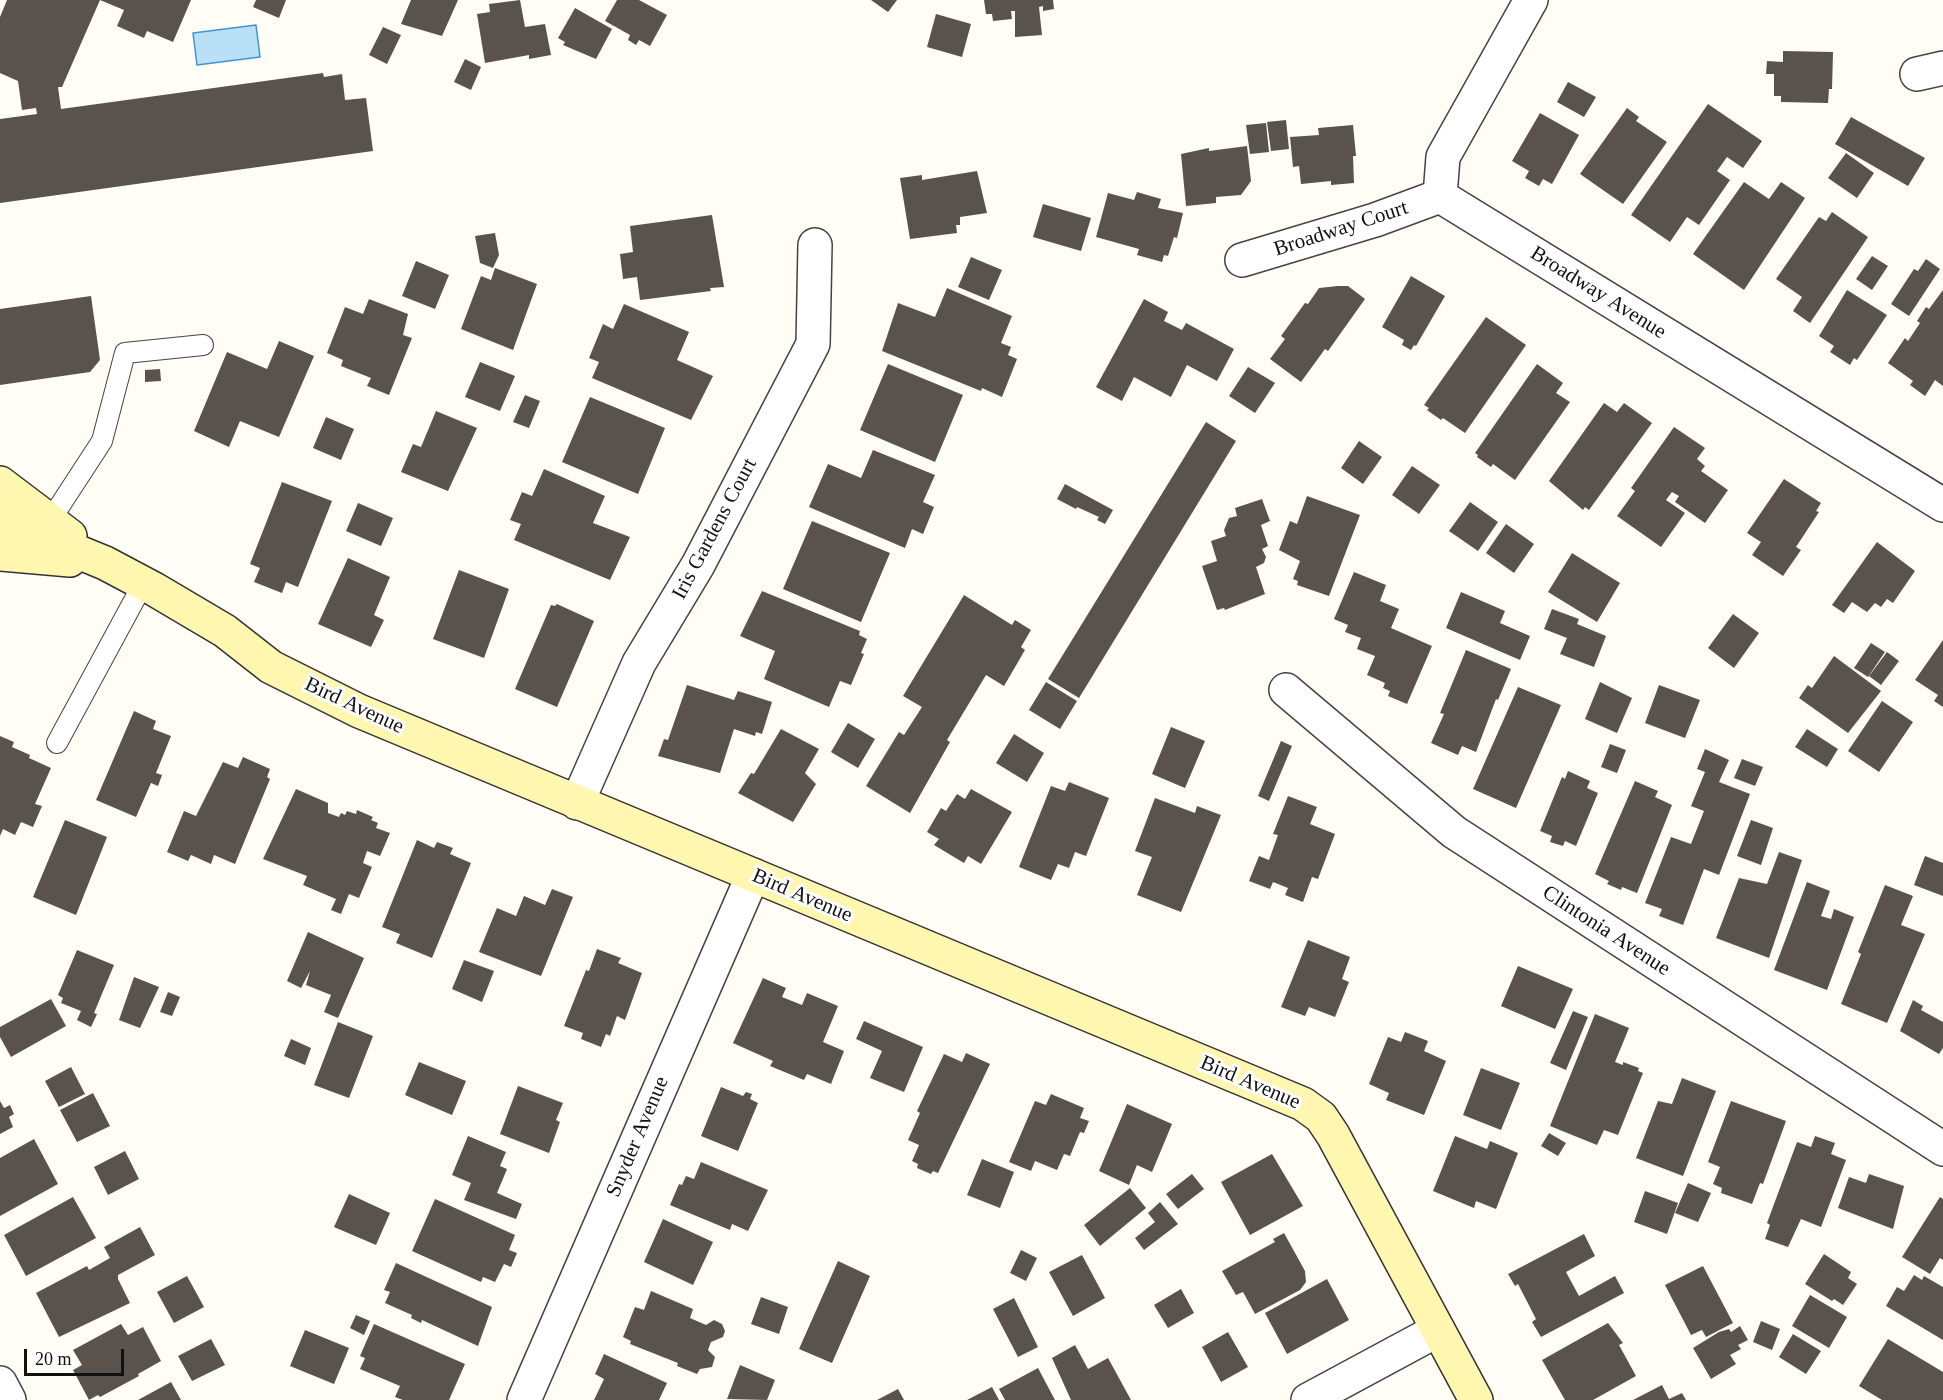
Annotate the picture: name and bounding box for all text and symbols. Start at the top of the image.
street label: Broadway Court [1271,195,1411,263]
street label: Broadway Avenue [1525,241,1671,345]
street label: Iris Gardens Court [667,454,763,604]
street label: Bird Avenue [300,672,408,740]
street label: Bird Avenue [748,864,856,928]
street label: Clintonia Avenue [1537,880,1675,982]
street label: Bird Avenue [1196,1051,1304,1115]
street label: Snyder Avenue [601,1073,675,1201]
scale bar [27,1337,128,1375]
text: 20 m [35,1349,72,1369]

